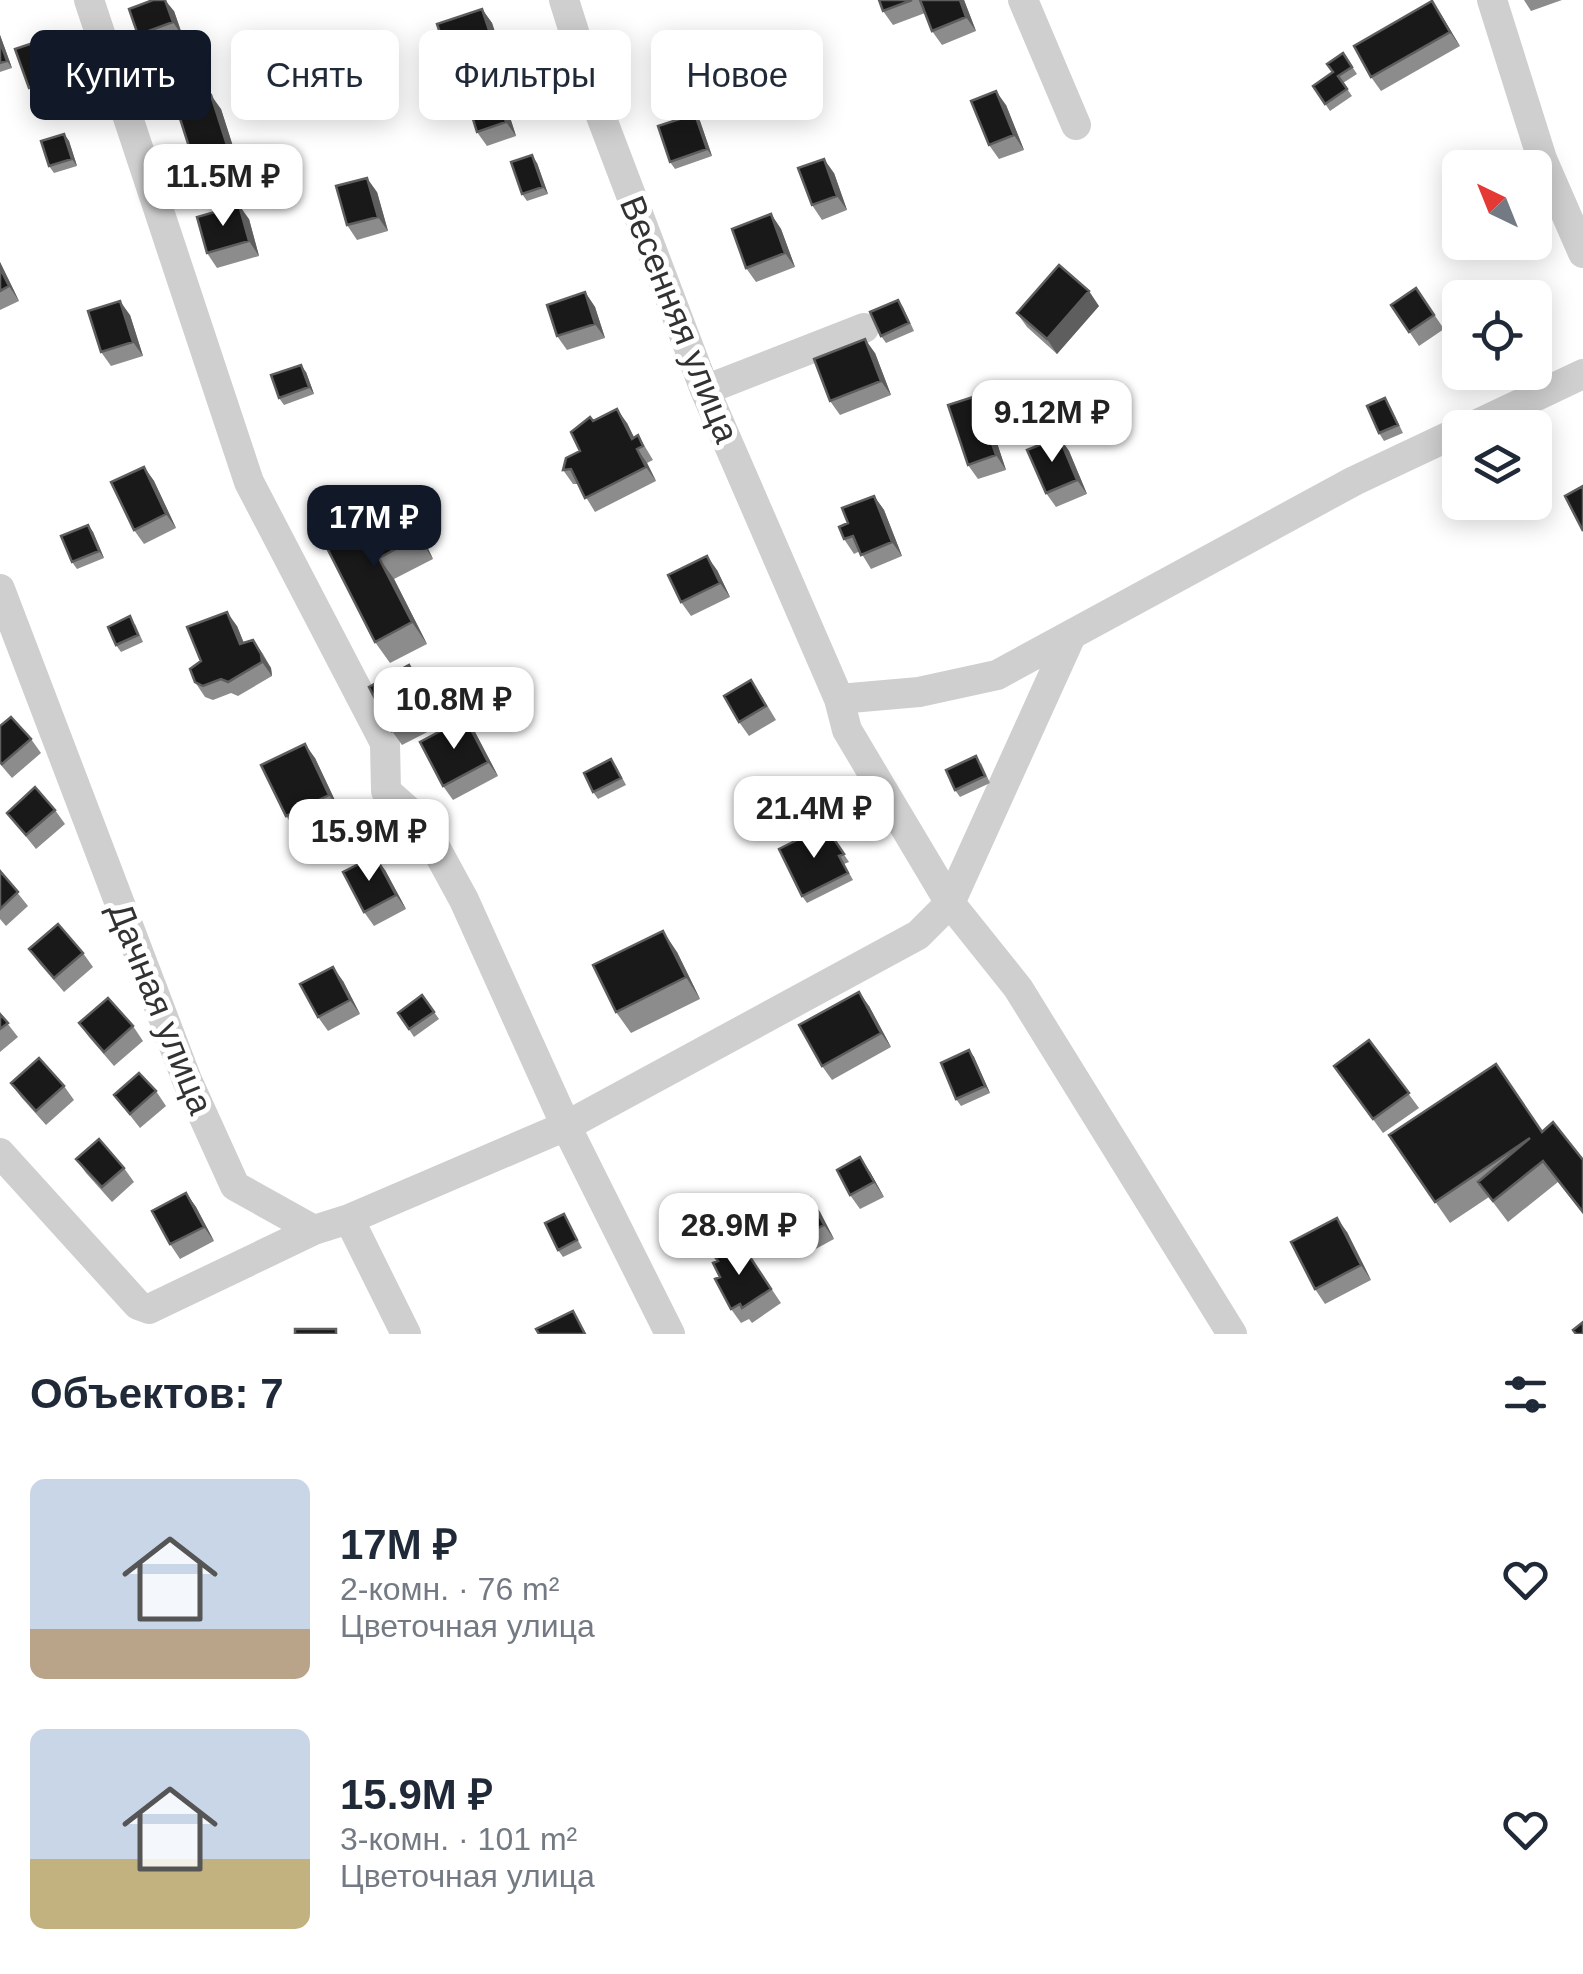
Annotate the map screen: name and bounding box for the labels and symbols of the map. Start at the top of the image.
pin: 11.5M ₽ [131,144,315,229]
north arrow [1442,150,1552,260]
street label: Весенняя улица [613,190,747,448]
pin: 9.12M ₽ [960,380,1144,465]
pin: 17M ₽ [304,485,444,570]
pin: 10.8M ₽ [362,667,546,752]
pin: 21.4M ₽ [722,776,906,861]
pin: 15.9M ₽ [277,799,461,884]
street label: Дачная улица [101,897,221,1120]
pin: 28.9M ₽ [647,1193,831,1278]

